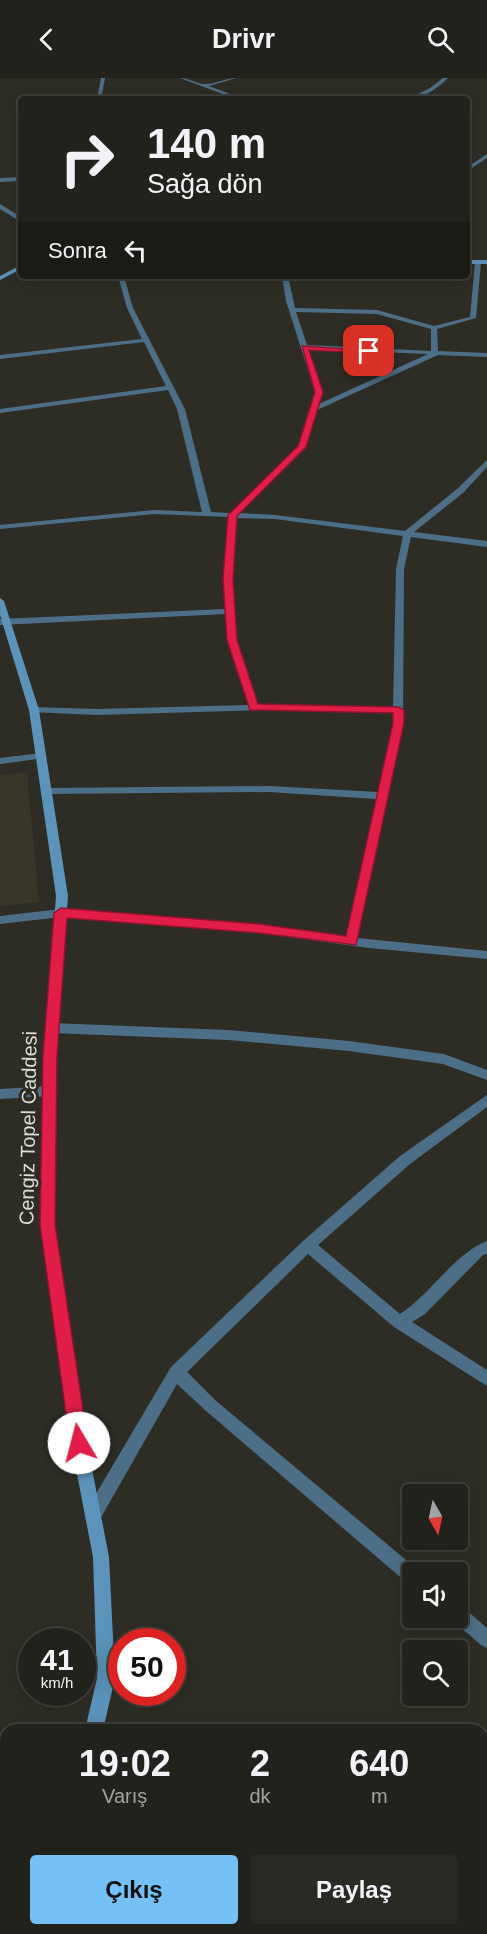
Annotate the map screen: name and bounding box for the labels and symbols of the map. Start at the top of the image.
pin [343,325,394,376]
street label: Cengiz Topel Caddesi [15,1031,41,1225]
position arrow [47,1411,111,1475]
north arrow [402,1484,468,1550]
speed limit sign: 50 [108,1628,186,1706]

